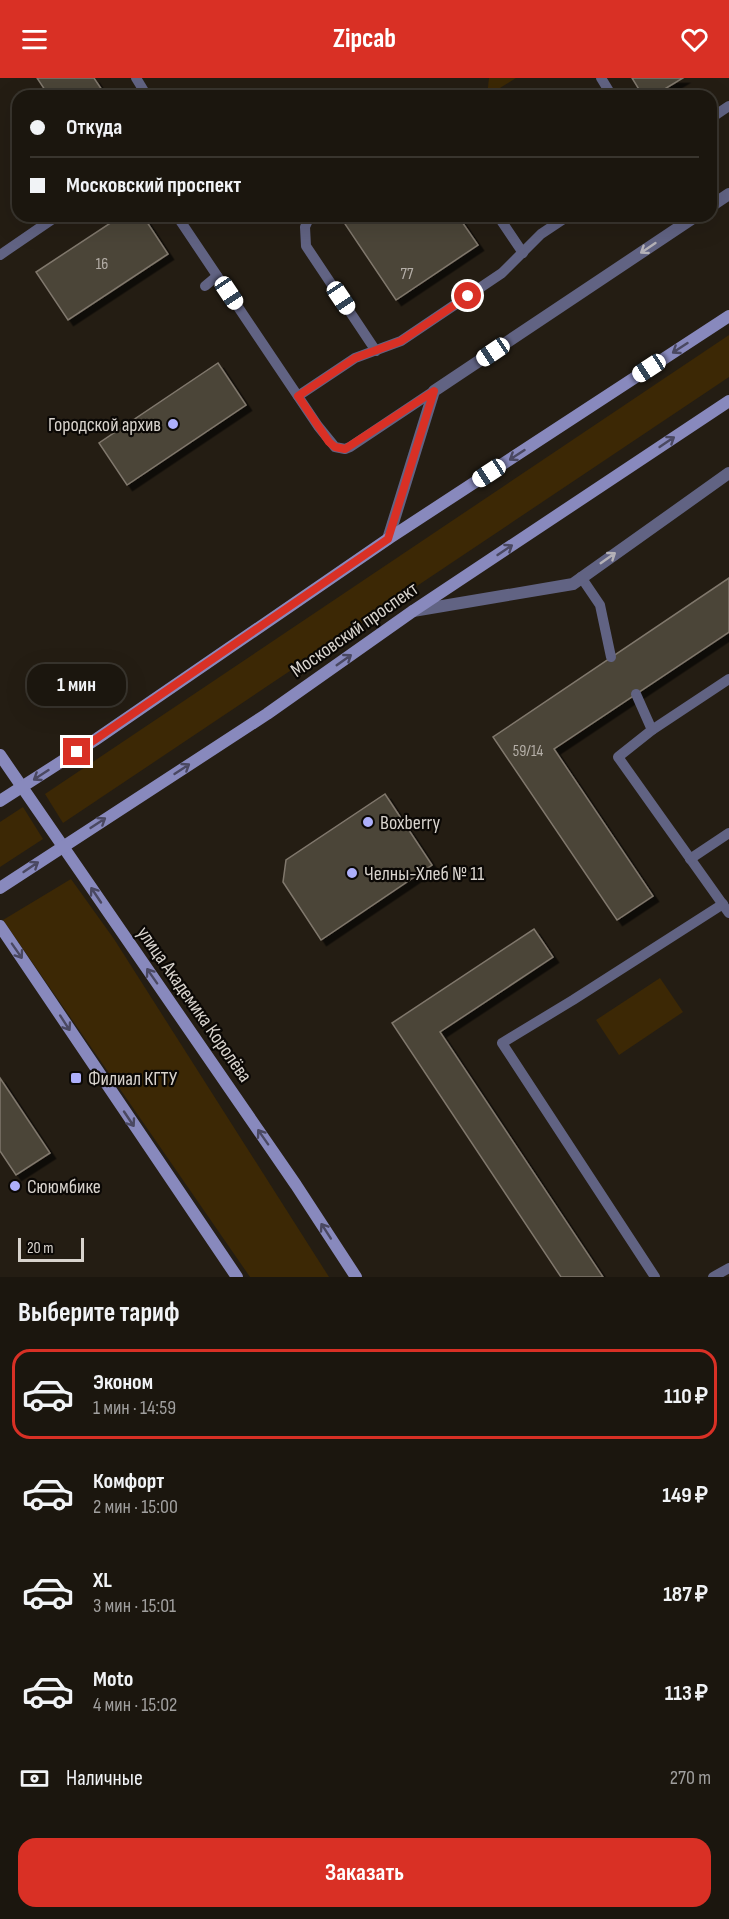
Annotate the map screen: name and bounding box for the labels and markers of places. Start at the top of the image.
place label: Городской архив [48,413,161,437]
marker: Городской архив [166,417,180,431]
place label: Boxberry [380,811,441,835]
marker: Boxberry [361,815,375,829]
place label: Челны-Хлеб № 11 [364,862,484,886]
marker: Челны-Хлеб № 11 [345,866,359,880]
place label: Филиал КГТУ [88,1067,178,1091]
marker: Филиал КГТУ [69,1071,83,1085]
place label: Сююмбике [27,1175,101,1199]
marker: Сююмбике [8,1179,22,1193]

